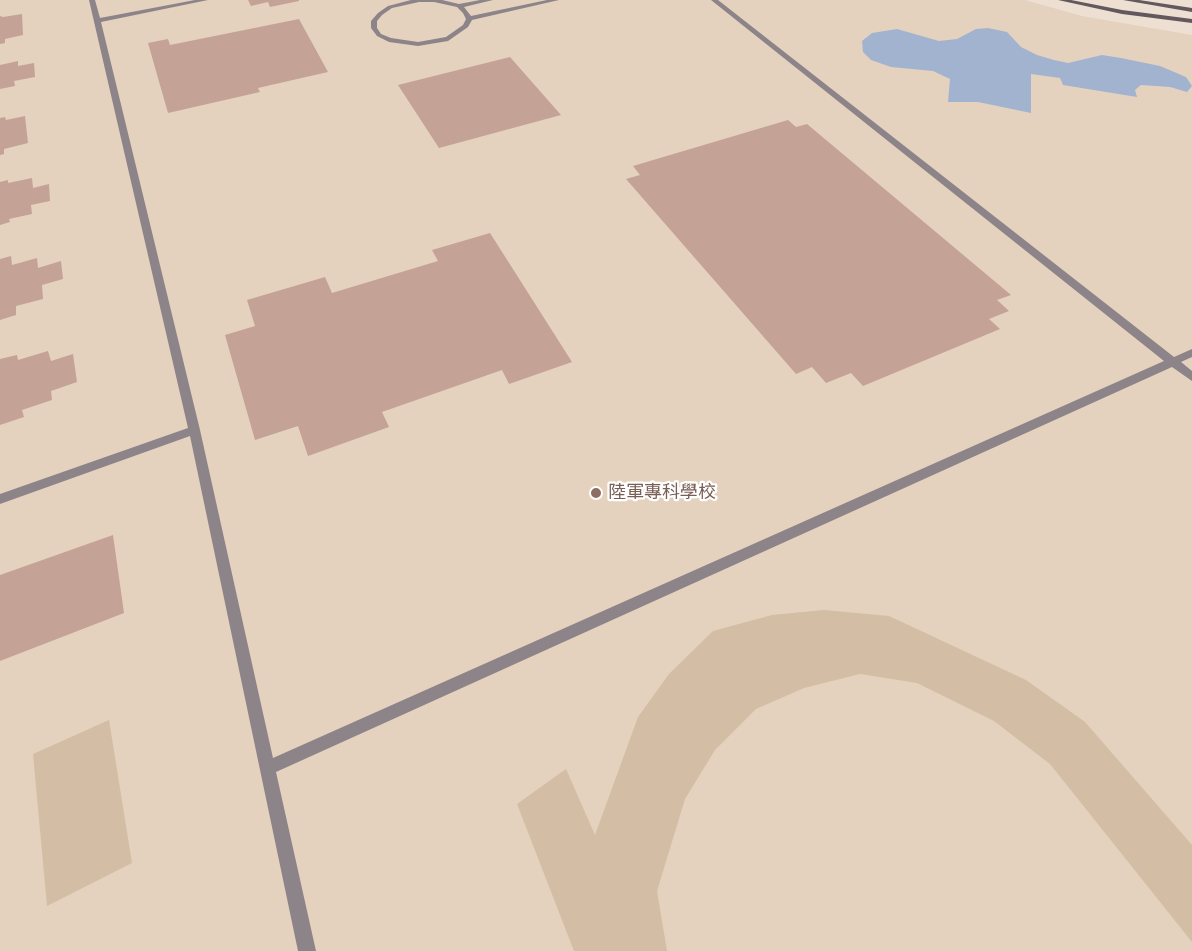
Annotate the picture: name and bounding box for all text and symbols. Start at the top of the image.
place label: 陸軍專科學校 [608,482,716,504]
marker: 陸軍專科學校 [589,486,603,500]

